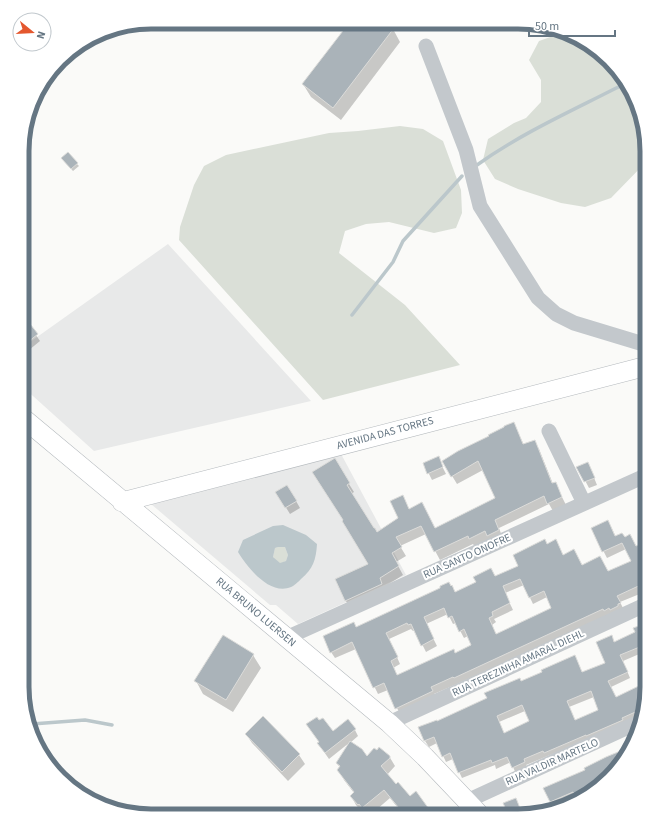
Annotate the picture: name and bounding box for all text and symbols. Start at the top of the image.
north arrow [12,12,52,52]
scale bar [529,12,615,38]
text: 50 m [535,18,559,35]
text: N [33,29,49,41]
street label: AVENIDA DAS TORRES [335,413,435,453]
street label: RUA SANTO ONOFRE [421,530,513,582]
street label: RUA BRUNO LUERSEN [213,574,299,650]
street label: RUA TEREZINHA AMARAL DIEHL [450,625,587,700]
street label: RUA VALDIR MARTELO [503,735,601,789]

